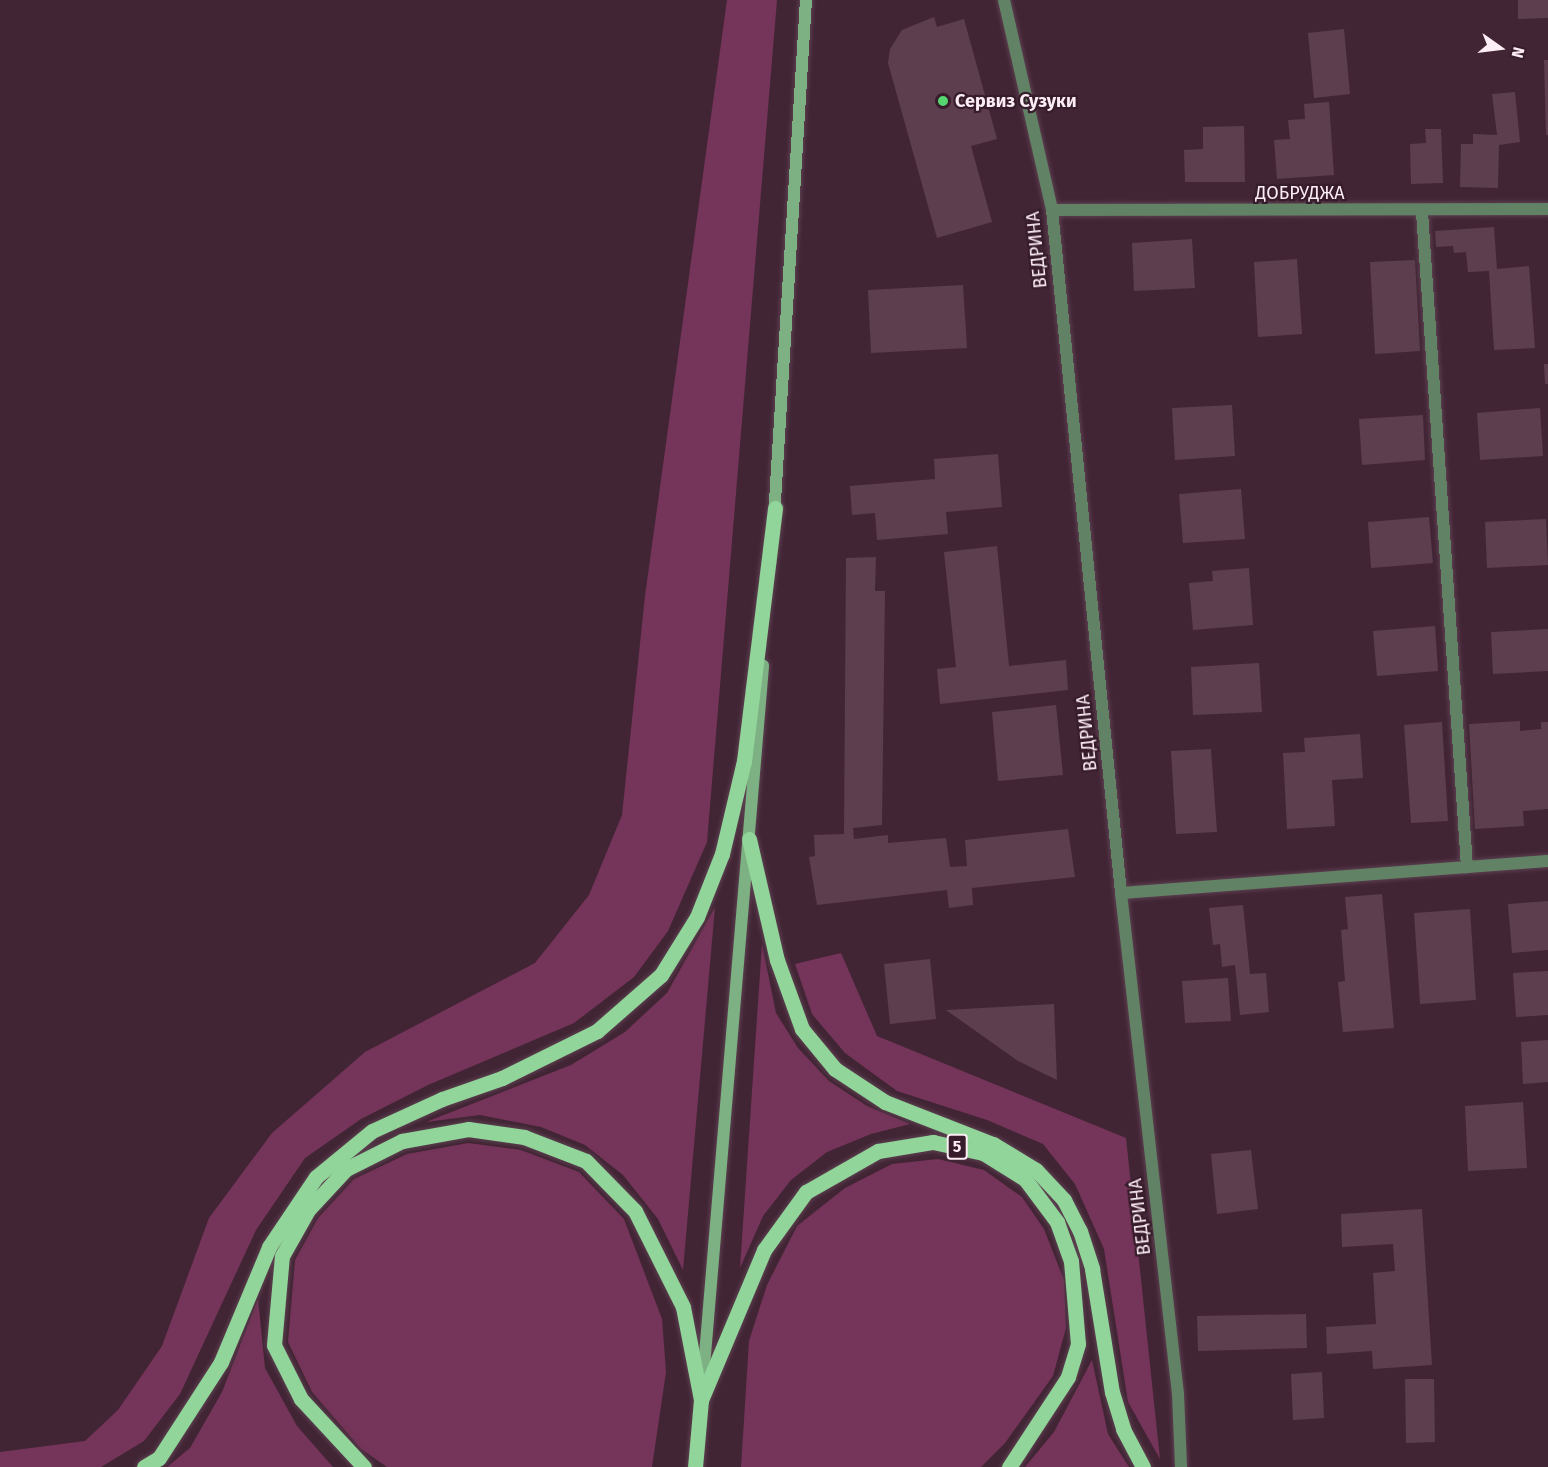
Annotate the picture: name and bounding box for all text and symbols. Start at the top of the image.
north arrow [1470,18,1530,78]
text: N [1507,45,1528,60]
place label: Сервиз Сузуки [955,90,1077,112]
marker: Сервиз Сузуки [936,94,950,108]
street label: ДОБРУДЖА [1255,182,1345,204]
street label: ВЕДРИНА [1022,211,1052,289]
street label: ВЕДРИНА [1072,694,1102,772]
road number: 5 [946,1134,968,1160]
street label: ВЕДРИНА [1125,1177,1155,1257]

